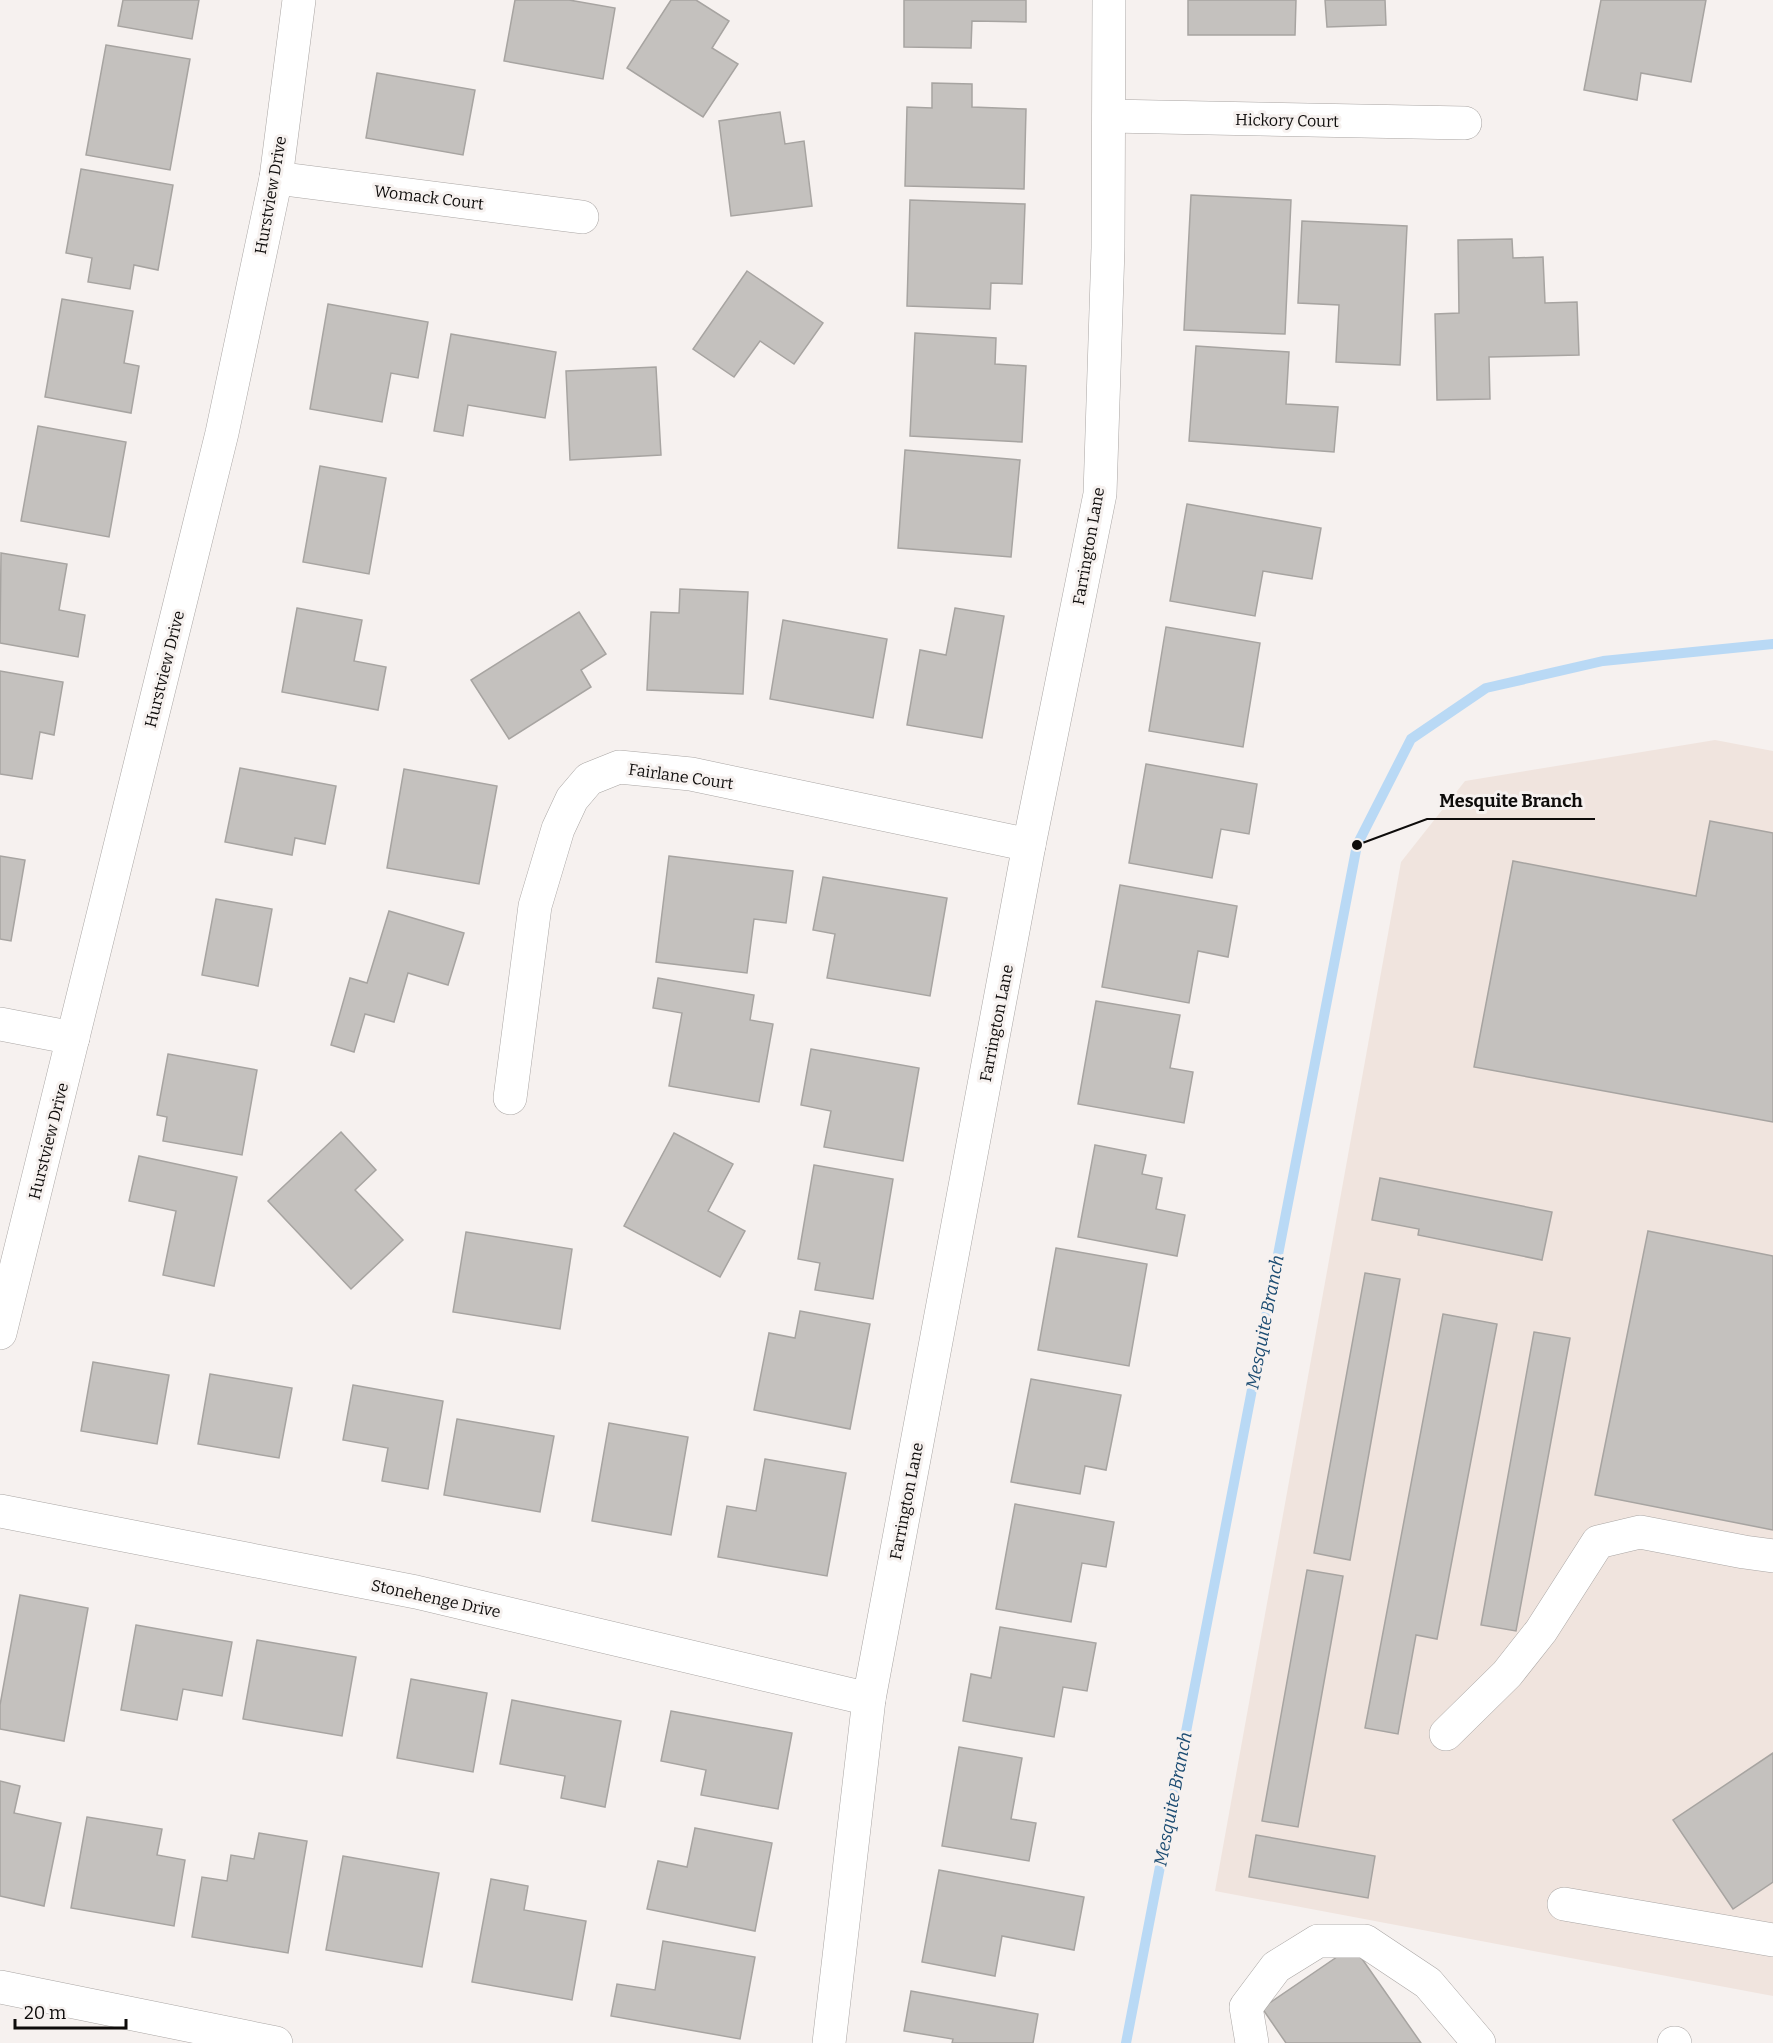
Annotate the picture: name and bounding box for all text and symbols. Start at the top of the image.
street label: Hickory Court [1235,110,1339,131]
street label: Hurstview Drive [251,134,290,256]
street label: Womack Court [373,181,485,214]
street label: Farrington Lane [1069,486,1108,606]
street label: Hurstview Drive [141,609,188,730]
street label: Fairlane Court [627,760,735,793]
callout: Mesquite Branch [1427,783,1595,819]
text: Mesquite Branch [1439,790,1583,812]
street label: Farrington Lane [976,963,1017,1083]
street label: Hurstview Drive [25,1081,72,1202]
water label: Mesquite Branch [1241,1253,1289,1391]
street label: Farrington Lane [886,1441,927,1561]
street label: Stonehenge Drive [369,1575,502,1622]
water label: Mesquite Branch [1149,1730,1197,1868]
scale bar [15,1992,126,2030]
text: 20 m [24,2002,66,2024]

